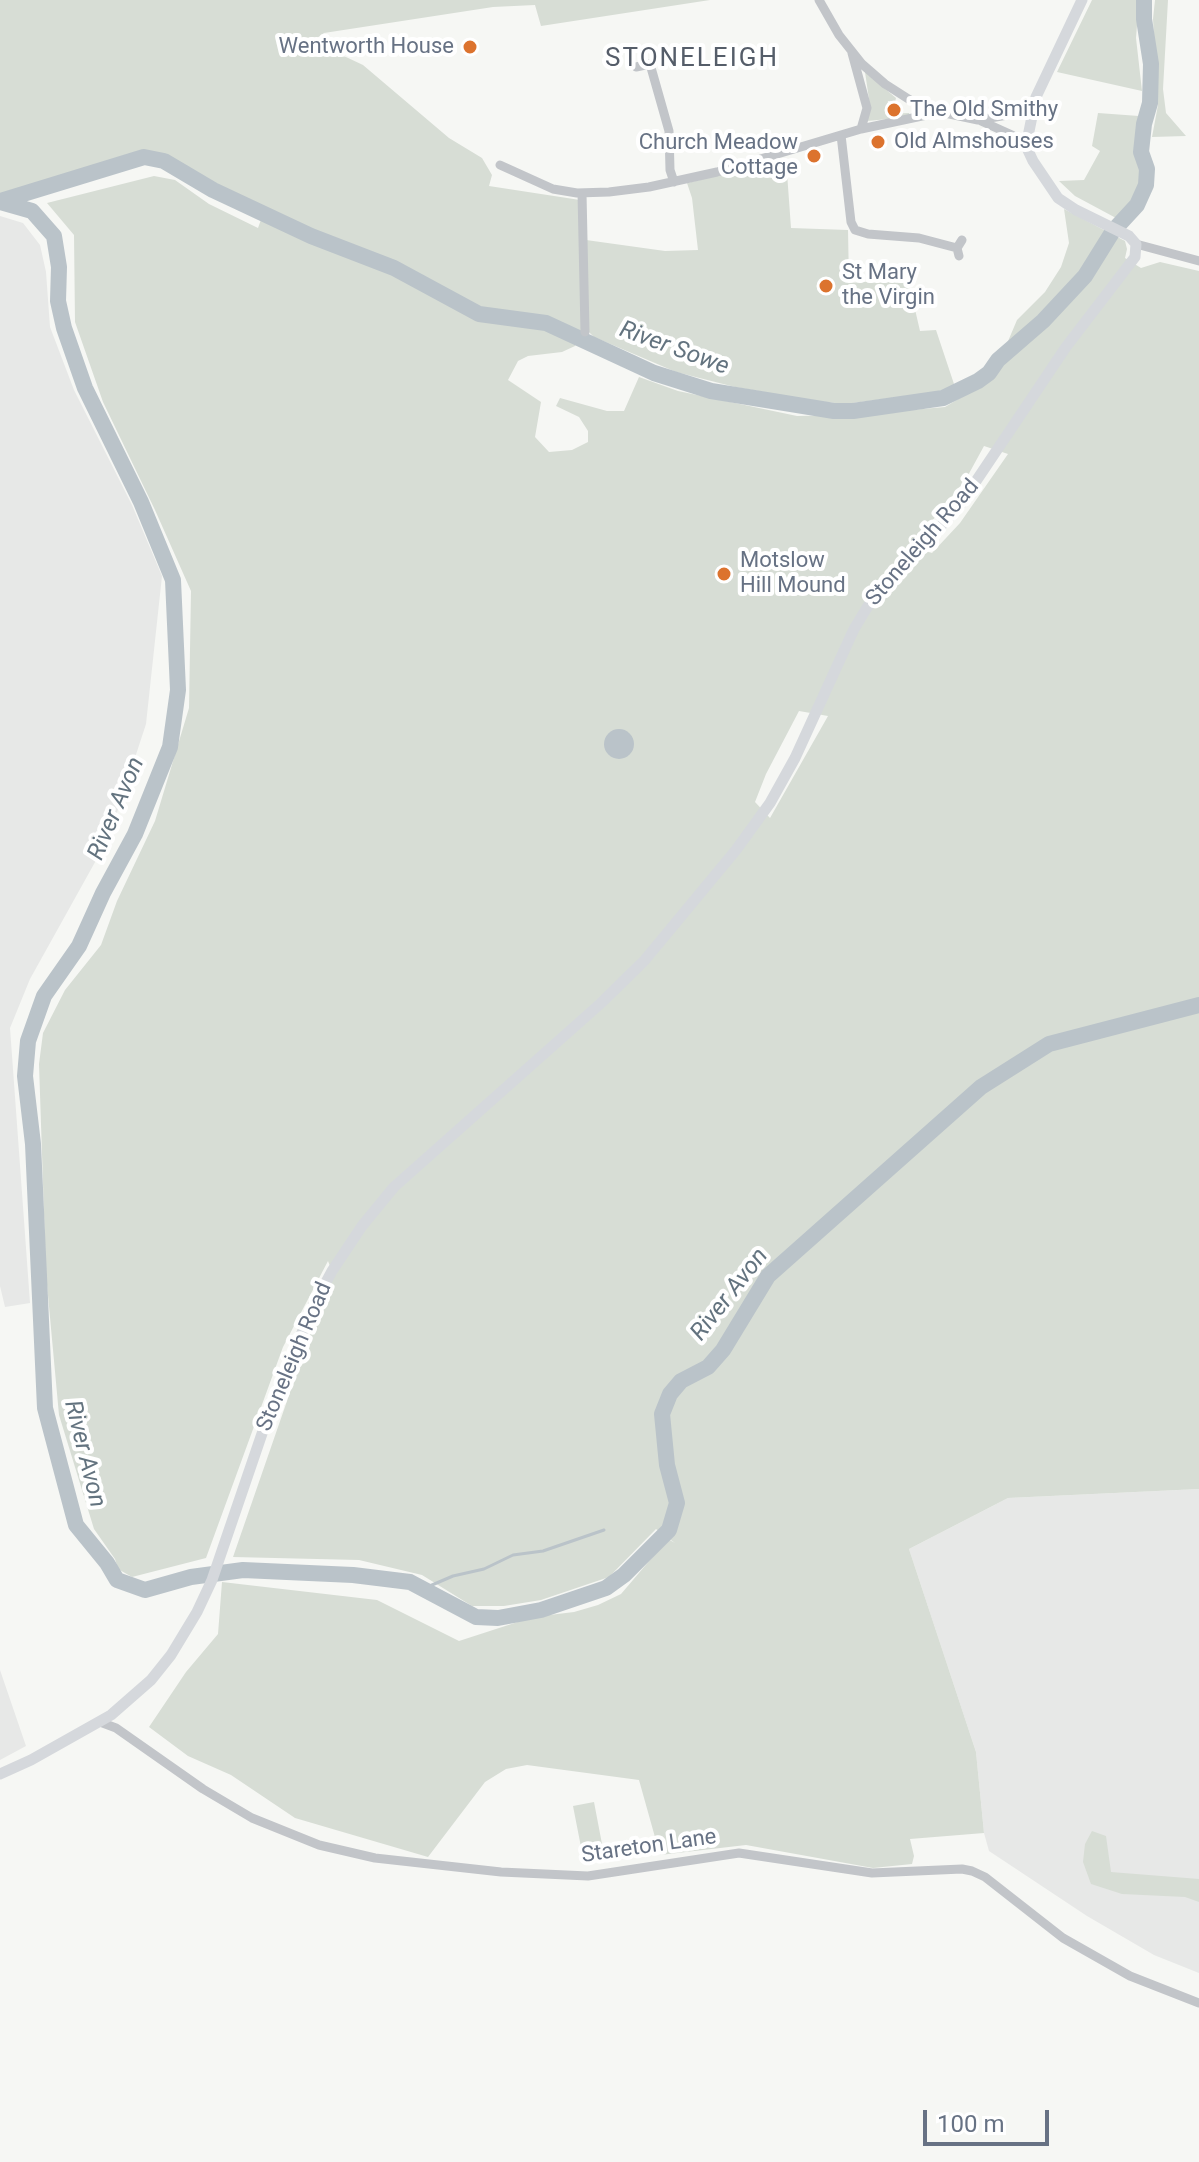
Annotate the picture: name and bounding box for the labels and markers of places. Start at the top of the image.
place label: Wentworth House [279,34,454,60]
marker: Wentworth House [461,38,479,56]
place label: The Old Smithy [910,97,1058,123]
marker: The Old Smithy [885,101,903,119]
place label: Old Almshouses [894,129,1054,155]
place label: Church Meadow Cottage [639,130,798,182]
marker: Old Almshouses [869,133,887,151]
marker: Church Meadow Cottage [805,147,823,165]
place label: St Mary the Virgin [842,260,935,312]
marker: St Mary the Virgin [817,277,835,295]
place label: Motslow Hill Mound [740,548,846,600]
marker: Motslow Hill Mound [715,565,733,583]

